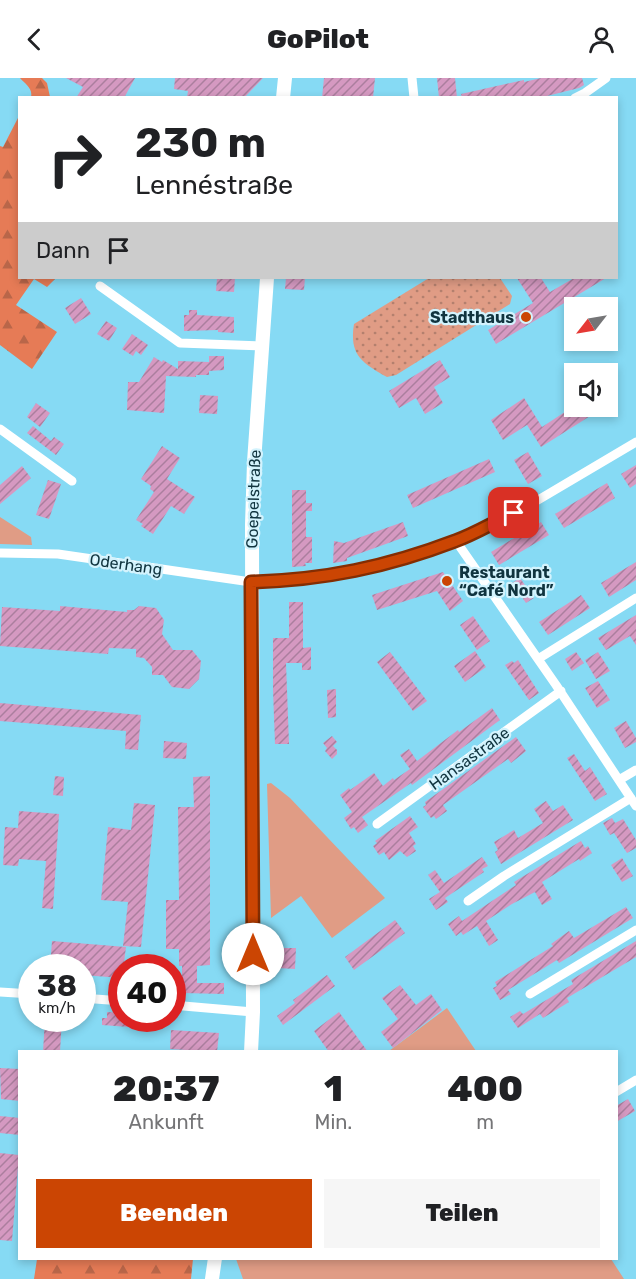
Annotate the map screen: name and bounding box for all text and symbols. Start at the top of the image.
icon: back [18,23,51,56]
text: GoPilot [267,23,369,55]
icon: person [585,23,618,56]
text: 230 m [135,118,266,168]
icon: right [36,120,114,198]
text: Lennéstraße [135,169,293,201]
icon: arrive [102,234,135,267]
text: Dann [36,237,90,264]
north arrow [564,297,618,351]
map controls [564,297,618,417]
place label: Stadthaus [430,308,514,327]
marker: Stadthaus [519,310,533,324]
button: sound [564,363,618,417]
street label: Goepelstraße [242,449,265,549]
pin [488,487,539,538]
icon: arrive [497,496,530,529]
street label: Oderhang [88,550,164,579]
place label: Restaurant “Café Nord” [459,563,554,600]
marker: Restaurant “Café Nord” [440,574,454,588]
street label: Hansastraße [425,723,513,794]
position arrow [221,922,285,986]
speed limit sign: 40 [108,954,186,1032]
text: 38 [37,968,77,1004]
text: km/h [38,999,76,1017]
text: 20:37 [113,1067,220,1110]
text: 1 [324,1067,343,1110]
text: 400 [447,1067,523,1110]
text: Ankunft [129,1110,204,1134]
text: Min. [315,1110,352,1134]
text: m [476,1110,494,1134]
button: Beenden [36,1179,312,1248]
button: Teilen [324,1179,600,1248]

